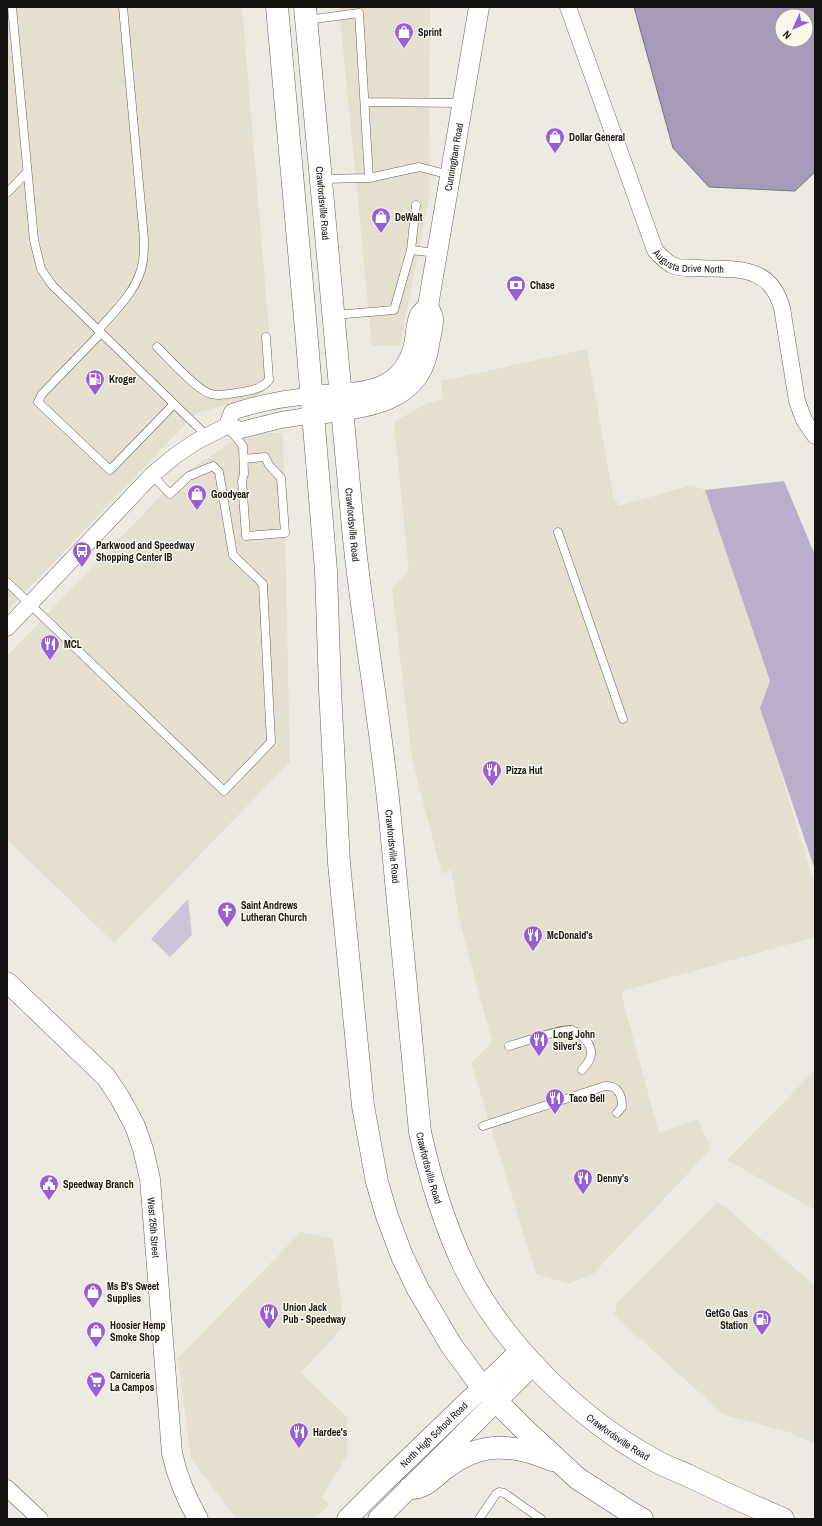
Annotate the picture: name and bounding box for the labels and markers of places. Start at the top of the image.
shop icon: Sprint [393,21,415,49]
place label: Sprint [418,26,442,39]
shop icon: Dollar General [544,126,566,154]
place label: Dollar General [569,131,625,144]
shop icon: DeWalt [370,206,392,234]
place label: DeWalt [395,211,423,224]
bank icon: Chase [505,274,527,302]
place label: Chase [530,279,555,292]
fuel station icon: Kroger [84,368,106,396]
place label: Kroger [109,373,137,386]
shop icon: Goodyear [186,483,208,511]
place label: Goodyear [211,488,250,501]
place label: Parkwood and Speedway Shopping Center IB [96,539,195,564]
bus stop icon: Parkwood and Speedway Shopping Center IB [71,540,93,568]
restaurant icon: MCL [39,633,61,661]
place label: MCL [64,638,82,651]
restaurant icon: Pizza Hut [481,759,503,787]
place label: Pizza Hut [506,764,543,777]
place label: Saint Andrews Lutheran Church [241,899,307,924]
church icon: Saint Andrews Lutheran Church [216,900,238,928]
restaurant icon: McDonald's [522,924,544,952]
place label: McDonald's [547,929,593,942]
place label: Long John Silver's [553,1028,595,1053]
restaurant icon: Long John Silver's [528,1029,550,1057]
restaurant icon: Taco Bell [544,1087,566,1115]
place label: Taco Bell [569,1092,605,1105]
restaurant icon: Denny's [572,1167,594,1195]
place label: Denny's [597,1172,629,1185]
public building icon: Speedway Branch [38,1173,60,1201]
place label: Speedway Branch [63,1178,134,1191]
place label: Ms B's Sweet Supplies [107,1280,159,1305]
shop icon: Ms B's Sweet Supplies [82,1281,104,1309]
place label: Union Jack Pub - Speedway [283,1301,346,1326]
restaurant icon: Union Jack Pub - Speedway [258,1302,280,1330]
place label: GetGo Gas Station [705,1307,748,1332]
fuel station icon: GetGo Gas Station [751,1308,773,1336]
place label: Hoosier Hemp Smoke Shop [110,1319,166,1344]
shop icon: Hoosier Hemp Smoke Shop [85,1320,107,1348]
place label: Carniceria La Campos [110,1369,155,1394]
supermarket icon: Carniceria La Campos [85,1370,107,1398]
restaurant icon: Hardee's [288,1421,310,1449]
place label: Hardee's [313,1426,348,1439]

